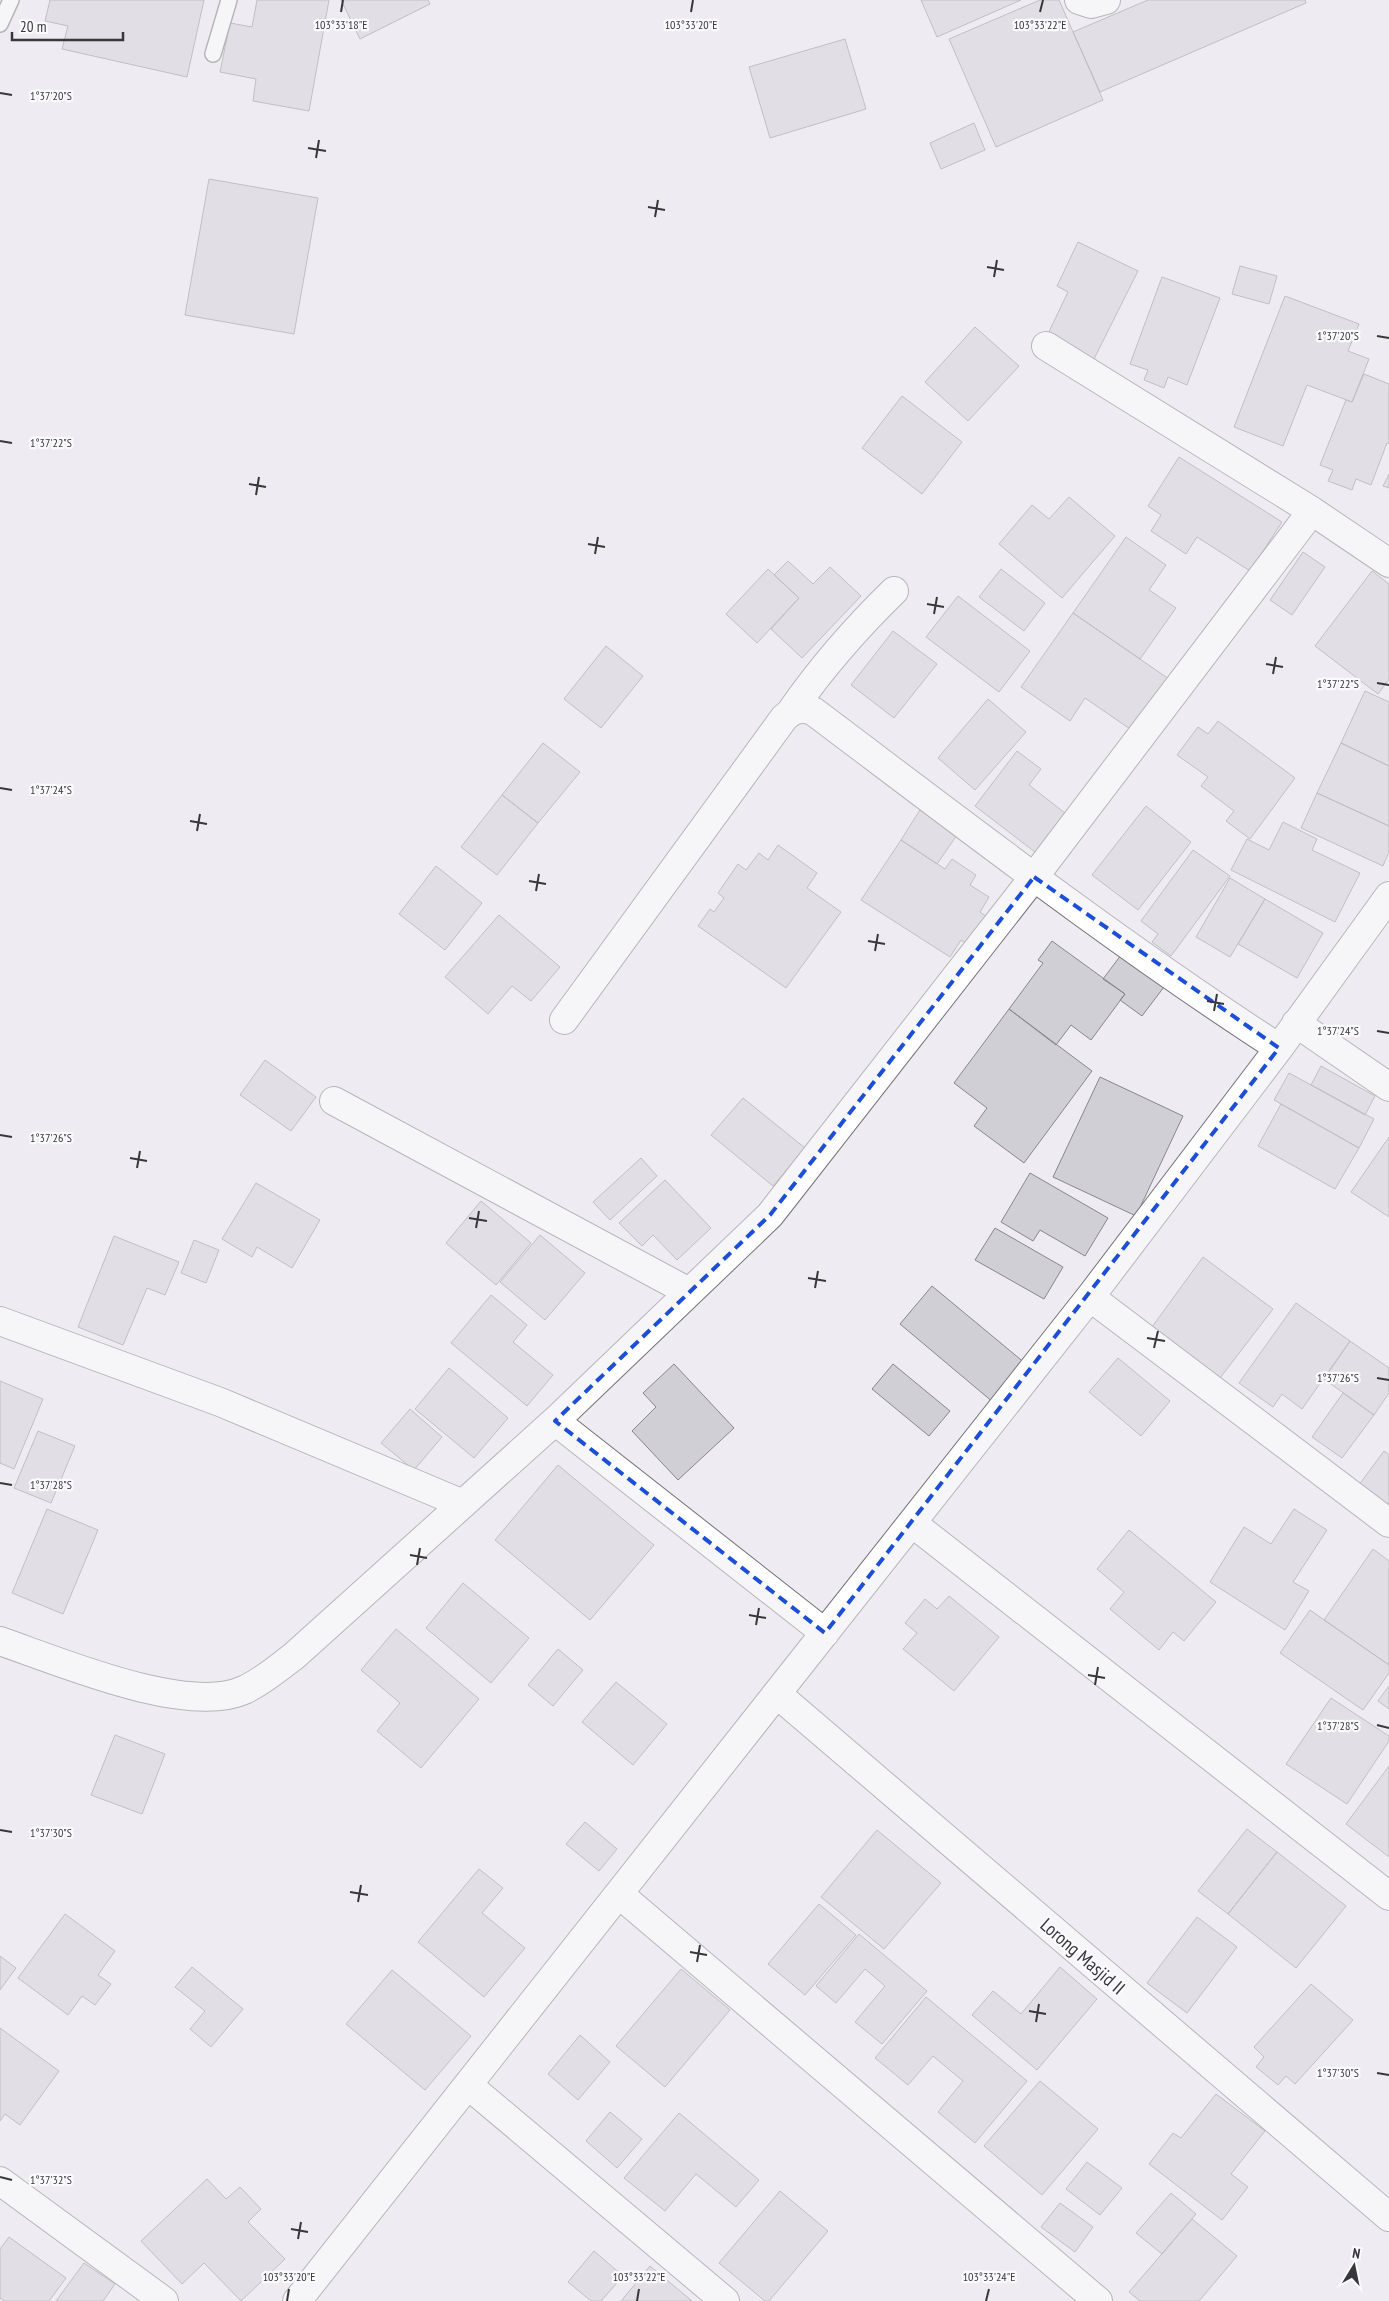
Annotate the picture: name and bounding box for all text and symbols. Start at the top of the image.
scale bar [12,10,124,42]
text: 20 m [20,17,46,36]
text: 103°33'18"E [315,17,367,32]
text: 103°33'20"E [665,17,717,32]
text: 103°33'22"E [1014,17,1066,32]
text: 1°37'20"S [30,88,72,103]
text: 1°37'20"S [1317,328,1359,343]
text: 1°37'22"S [30,435,72,450]
text: 1°37'22"S [1317,676,1359,691]
text: 1°37'24"S [30,782,72,797]
text: 1°37'24"S [1317,1023,1359,1038]
text: 1°37'26"S [30,1130,72,1145]
text: 1°37'26"S [1317,1370,1359,1385]
text: 1°37'28"S [30,1477,72,1492]
text: 1°37'28"S [1317,1718,1359,1733]
text: 1°37'30"S [30,1825,72,1840]
street label: Lorong Masjid II [1036,1913,1130,1999]
text: 1°37'30"S [1317,2065,1359,2080]
text: 1°37'32"S [30,2172,72,2187]
north arrow [1329,2241,1379,2291]
text: N [1351,2244,1362,2263]
text: 103°33'20"E [263,2269,315,2284]
text: 103°33'22"E [613,2269,665,2284]
text: 103°33'24"E [963,2269,1015,2284]

